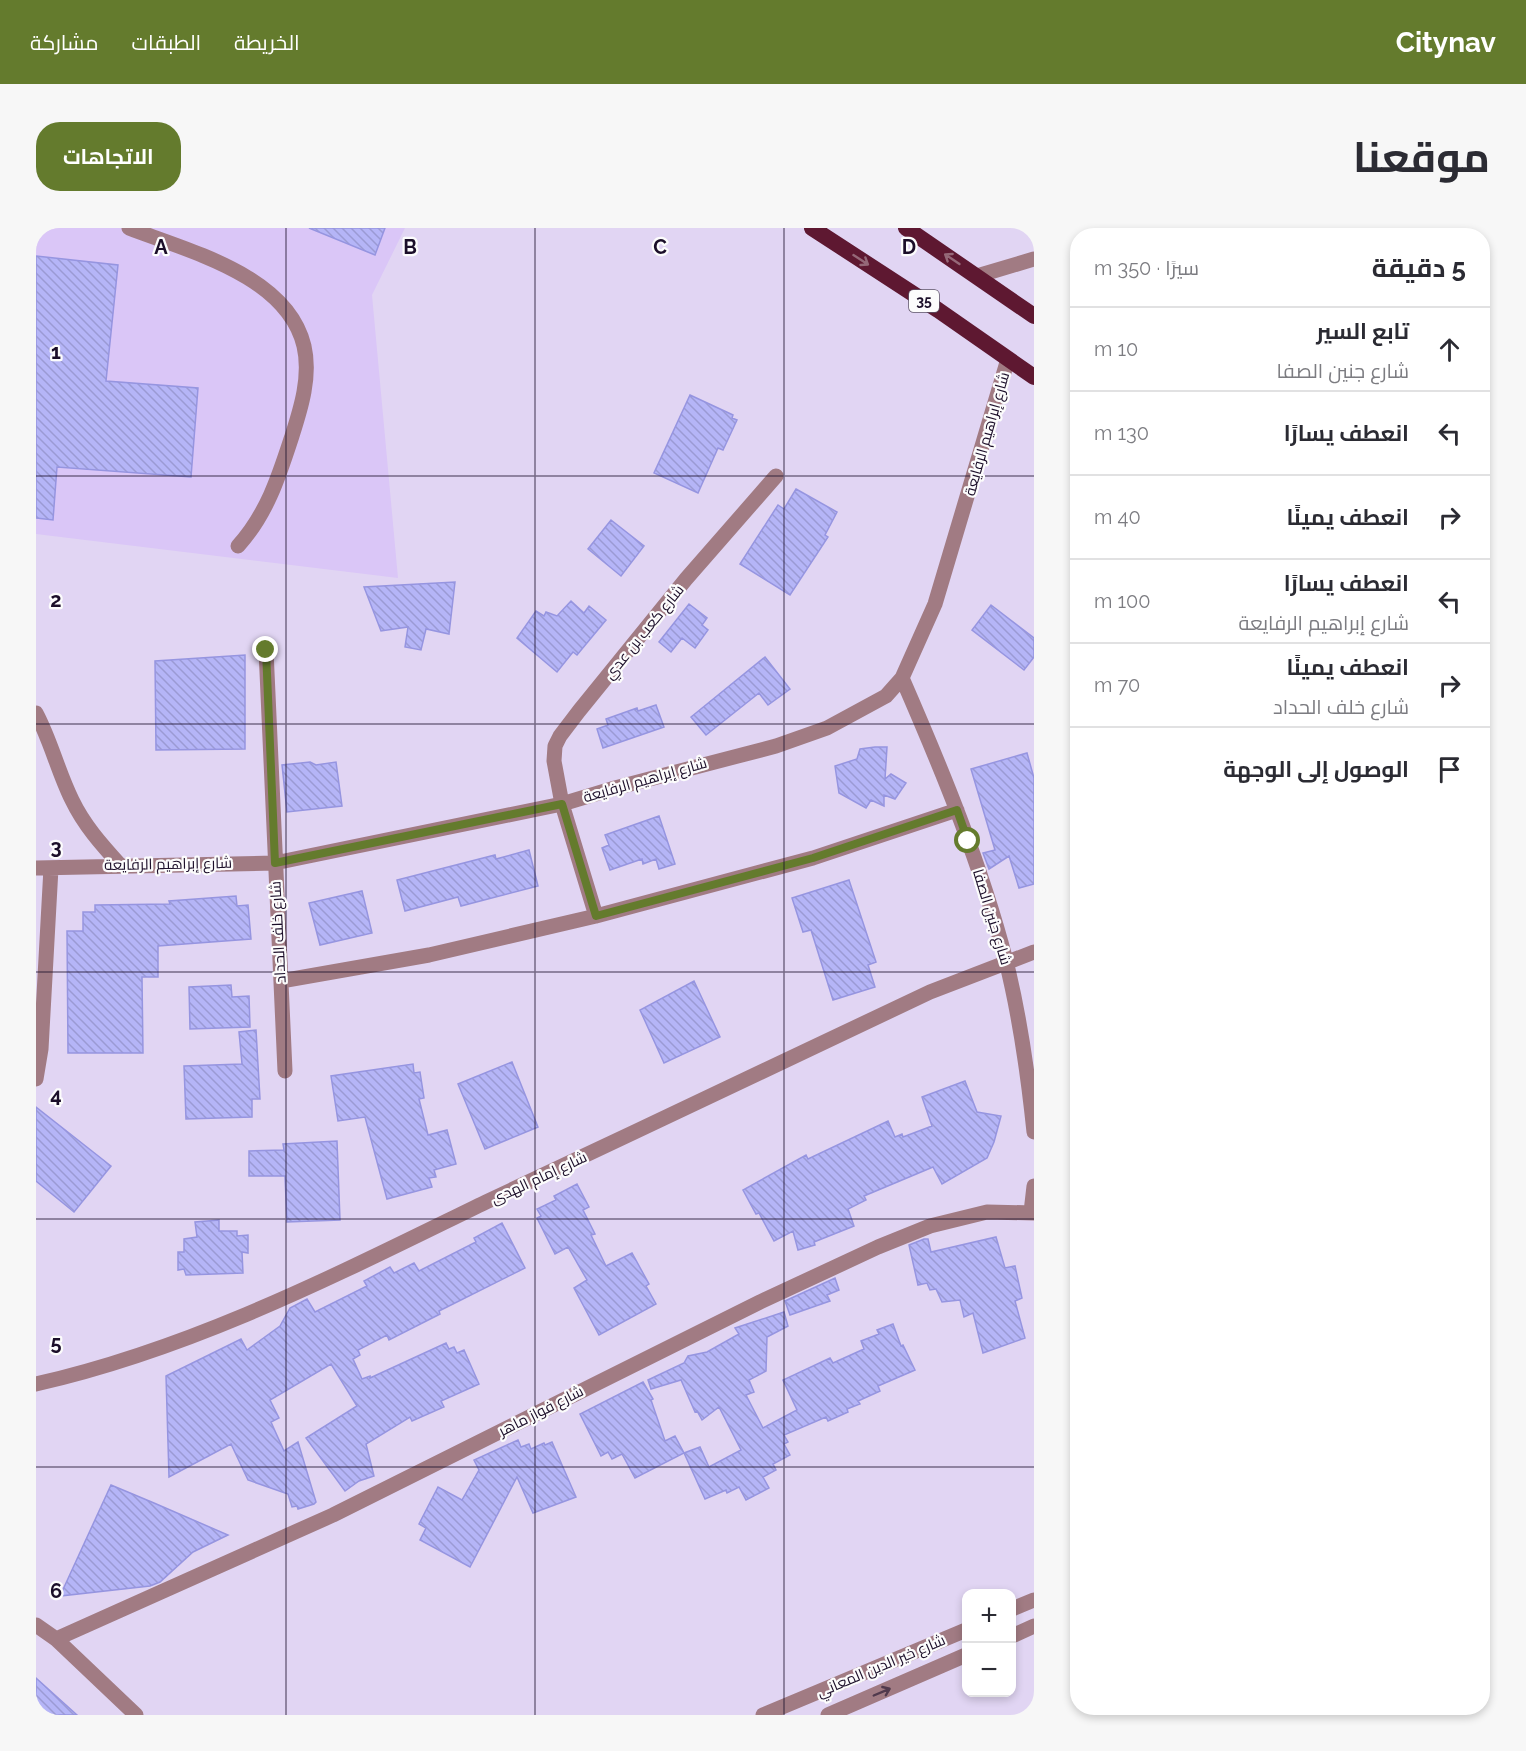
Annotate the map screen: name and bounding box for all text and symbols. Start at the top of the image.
text: Citynav [1396,26,1496,59]
text: مشاركة [30,30,99,55]
text: الطبقات [132,30,201,55]
text: الخريطة [234,30,300,55]
button: الاتجاهات [36,122,181,191]
text: موقعنا [1353,133,1490,182]
text: A [154,235,168,259]
text: B [403,235,417,259]
text: C [653,235,667,259]
text: D [902,235,916,259]
one-way arrow [944,253,960,265]
text: 5 دقيقة [1372,253,1466,283]
one-way arrow [852,254,869,266]
text: سيرًا · 350 m [1094,256,1199,280]
road number: 35 [909,290,939,312]
text: تابع السير [1316,318,1409,344]
icon: ahead [1433,333,1466,366]
text: 10 m [1094,337,1138,361]
text: 1 [51,340,61,364]
text: شارع جنين الصفا [1277,359,1409,383]
street label: شارع إبراهيم الرفايعة [961,370,1015,499]
icon: left [1433,417,1466,450]
text: انعطف يسارًا [1284,420,1409,446]
text: 130 m [1094,421,1149,445]
icon: right [1433,501,1466,534]
text: انعطف يمينًا [1286,504,1409,530]
text: 40 m [1094,505,1141,529]
text: انعطف يسارًا [1284,570,1409,596]
street label: شارع كعب بن عدي [600,581,690,685]
icon: left [1433,585,1466,618]
text: 2 [50,588,62,612]
text: 100 m [1094,589,1151,613]
text: شارع إبراهيم الرفايعة [1238,611,1409,635]
route end [252,636,278,662]
text: انعطف يمينًا [1286,654,1409,680]
icon: right [1433,669,1466,702]
text: 70 m [1094,673,1140,697]
text: شارع خلف الحداد [1273,695,1409,719]
icon: arrive [1433,753,1466,786]
street label: شارع إبراهيم الرفايعة [581,754,710,808]
text: الوصول إلى الوجهة [1223,756,1409,782]
route start [954,827,980,853]
text: 3 [50,835,62,859]
street label: شارع إبراهيم الرفايعة [104,854,232,876]
street label: شارع جنين الصفا [967,867,1015,968]
street label: شارع خلف الحداد [266,881,292,983]
text: 4 [50,1083,62,1107]
street label: شارع إمام الهدى [488,1148,591,1210]
text: 5 [50,1331,62,1355]
street label: شارع فواز ماهر [495,1382,587,1442]
text: 6 [50,1579,62,1603]
map controls [962,1589,1016,1697]
button: + [962,1589,1016,1643]
street label: شارع خير الدين المعاني [814,1631,949,1704]
button: − [962,1643,1016,1697]
one-way arrow [872,1686,890,1697]

